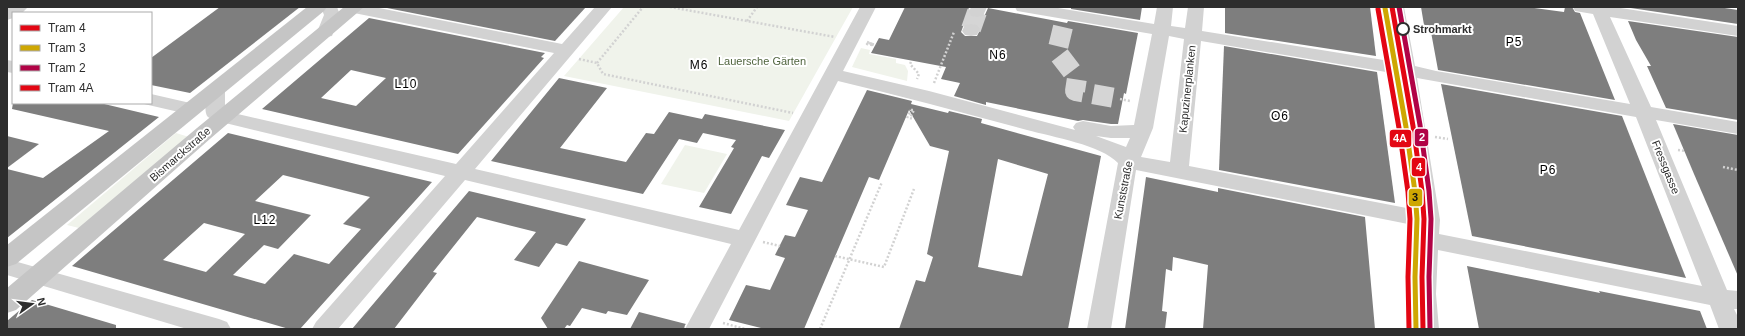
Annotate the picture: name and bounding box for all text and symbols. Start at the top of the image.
legend [12,12,152,104]
text: Tram 4 [48,21,86,35]
marker: Strohmarkt [1396,22,1410,36]
place label: Strohmarkt [1413,23,1472,35]
district label: P5 [1506,35,1522,49]
text: Tram 3 [48,41,86,55]
street label: Kapuzinerplanken [1176,45,1198,133]
district label: N6 [989,48,1007,62]
park label: Lauersche Gärten [718,55,806,67]
district label: M6 [690,58,708,72]
text: Tram 2 [48,61,86,75]
district label: L10 [394,77,418,91]
text: Tram 4A [48,81,94,95]
district label: O6 [1271,109,1289,123]
street label: Bismarckstraße [147,124,213,184]
line badge: 2 [1414,128,1429,147]
line badge: 4A [1389,129,1412,148]
text: 2 [1419,131,1425,143]
text: 4A [1393,132,1407,144]
street label: Fressgasse [1650,138,1682,196]
line badge: 4 [1411,157,1426,177]
street label: Kunststraße [1111,160,1135,220]
text: 4 [1416,161,1423,173]
district label: P6 [1540,163,1556,177]
line badge: 3 [1408,188,1423,207]
text: 3 [1412,191,1418,203]
district label: L12 [253,213,277,227]
north arrow [12,284,52,324]
text: N [35,296,48,307]

